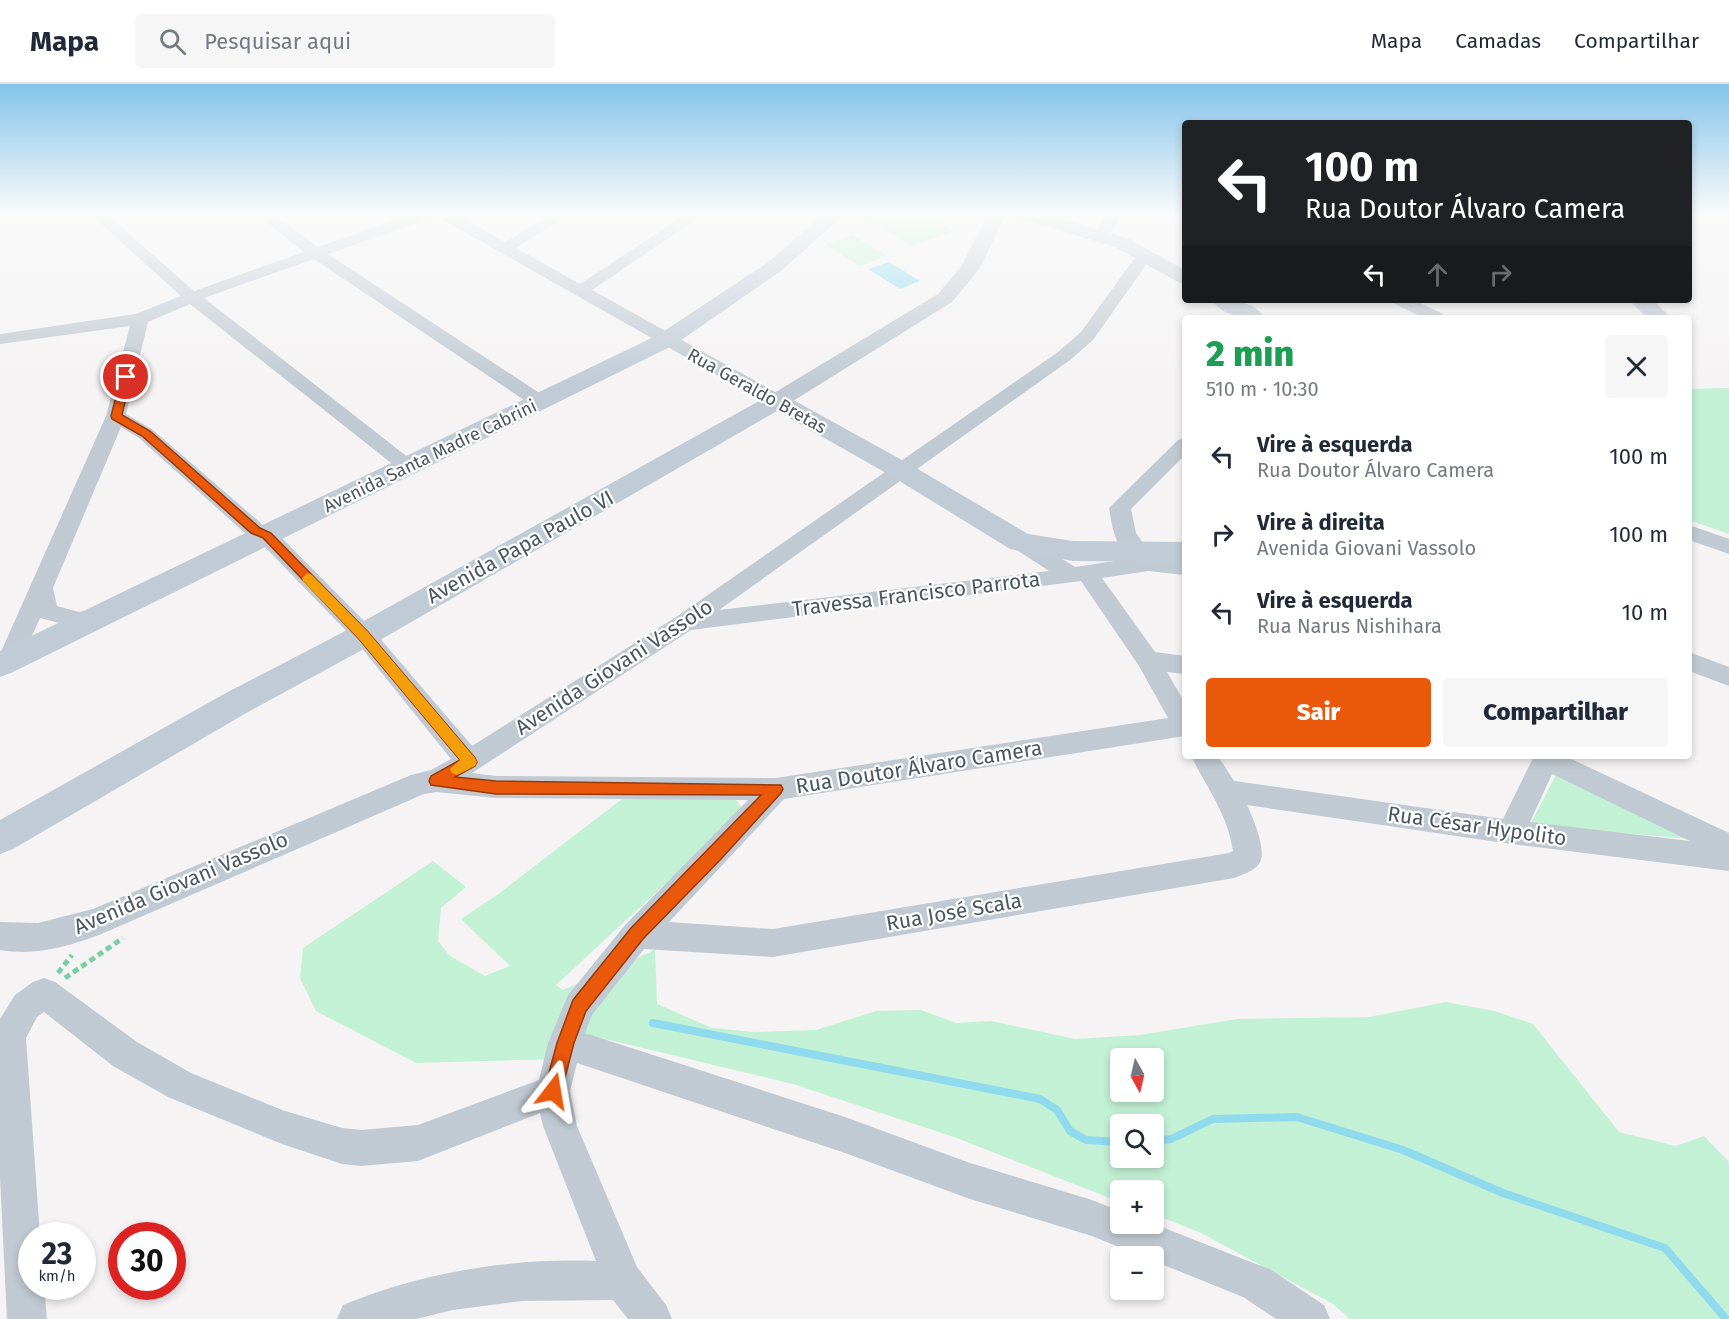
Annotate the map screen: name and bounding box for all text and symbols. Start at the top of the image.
search box [135,14,555,68]
text: Mapa [30,25,99,58]
icon: search [156,25,189,58]
text: Pesquisar aqui [204,28,351,55]
text: Mapa [1371,28,1422,54]
text: Camadas [1455,28,1541,54]
text: Compartilhar [1574,28,1699,54]
text: 100 m [1305,142,1419,192]
icon: left [1206,144,1284,222]
text: Rua Doutor Álvaro Camera [1305,193,1625,225]
icon: left [1358,258,1391,291]
icon: ahead [1421,258,1454,291]
icon: right [1484,258,1517,291]
text: 2 min [1206,332,1294,376]
button: close [1605,335,1668,398]
street label: Rua Geraldo Bretas [684,344,830,438]
pin [100,351,151,402]
icon: arrive [109,360,142,393]
text: 510 m · 10:30 [1206,377,1319,401]
street label: Avenida Santa Madre Cabrini [320,395,540,517]
text: Vire à esquerda [1257,431,1413,458]
icon: left [1206,440,1239,473]
text: 100 m [1609,443,1668,470]
text: Rua Doutor Álvaro Camera [1257,458,1494,482]
street label: Avenida Papa Paulo VI [422,485,618,609]
text: Vire à direita [1257,509,1385,536]
icon: right [1206,518,1239,551]
text: 100 m [1609,521,1668,548]
text: Avenida Giovani Vassolo [1257,536,1476,560]
street label: Travessa Francisco Parrota [791,566,1041,622]
text: Vire à esquerda [1257,587,1413,614]
street label: Avenida Giovani Vassolo [510,593,718,741]
icon: left [1206,596,1239,629]
text: 10 m [1622,599,1668,626]
text: Rua Narus Nishihara [1257,614,1442,638]
button: Sair [1206,678,1431,747]
button: Compartilhar [1443,678,1668,747]
street label: Rua Doutor Álvaro Camera [794,735,1044,799]
street label: Rua César Hypolito [1386,801,1568,851]
street label: Avenida Giovani Vassolo [70,826,292,940]
street label: Rua José Scala [884,887,1024,937]
north arrow [1110,1048,1164,1102]
map controls [1110,1048,1164,1300]
position arrow [521,1059,585,1123]
button: search [1110,1114,1164,1168]
button: + [1110,1180,1164,1234]
speed limit sign: 30 [108,1222,186,1300]
text: 23 [42,1236,72,1272]
button: − [1110,1246,1164,1300]
text: km/h [38,1267,76,1285]

